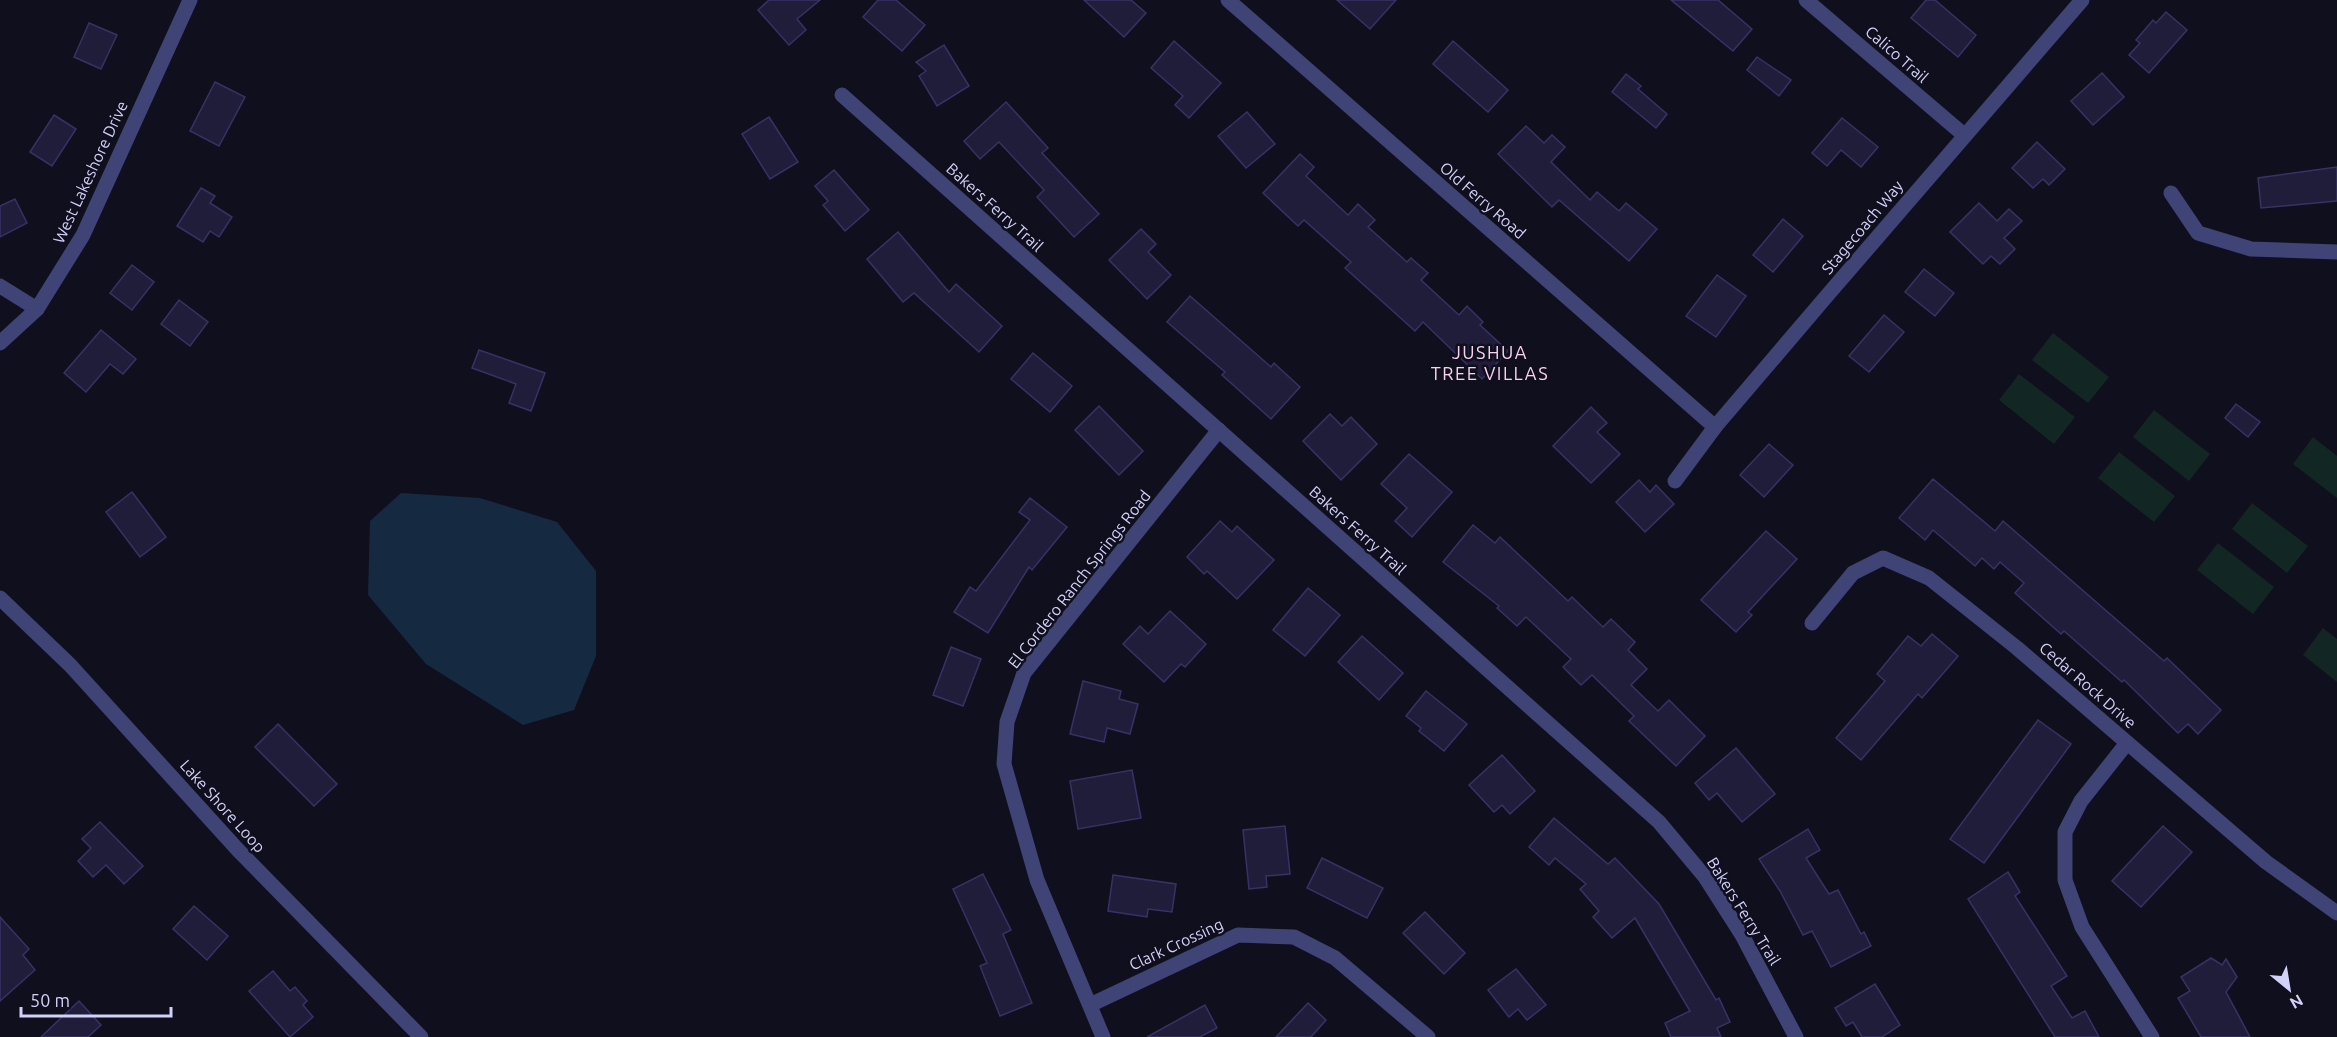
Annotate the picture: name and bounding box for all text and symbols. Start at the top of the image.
street label: Calico Trail [1862,22,1932,86]
street label: West Lakeshore Drive [49,98,131,246]
street label: Old Ferry Road [1436,158,1530,242]
street label: Bakers Ferry Trail [943,159,1047,255]
street label: Stagecoach Way [1818,176,1907,277]
district label: JUSHUA TREE VILLAS [1431,342,1549,383]
street label: Bakers Ferry Trail [1306,482,1410,578]
street label: El Cordero Ranch Springs Road [1004,487,1154,671]
street label: Cedar Rock Drive [2036,638,2140,732]
street label: Lake Shore Loop [177,756,269,856]
street label: Bakers Ferry Trail [1704,854,1784,968]
street label: Clark Crossing [1126,914,1226,974]
north arrow [2259,959,2319,1019]
scale bar [21,980,171,1018]
text: 50 m [30,990,70,1010]
text: N [2287,991,2306,1013]

